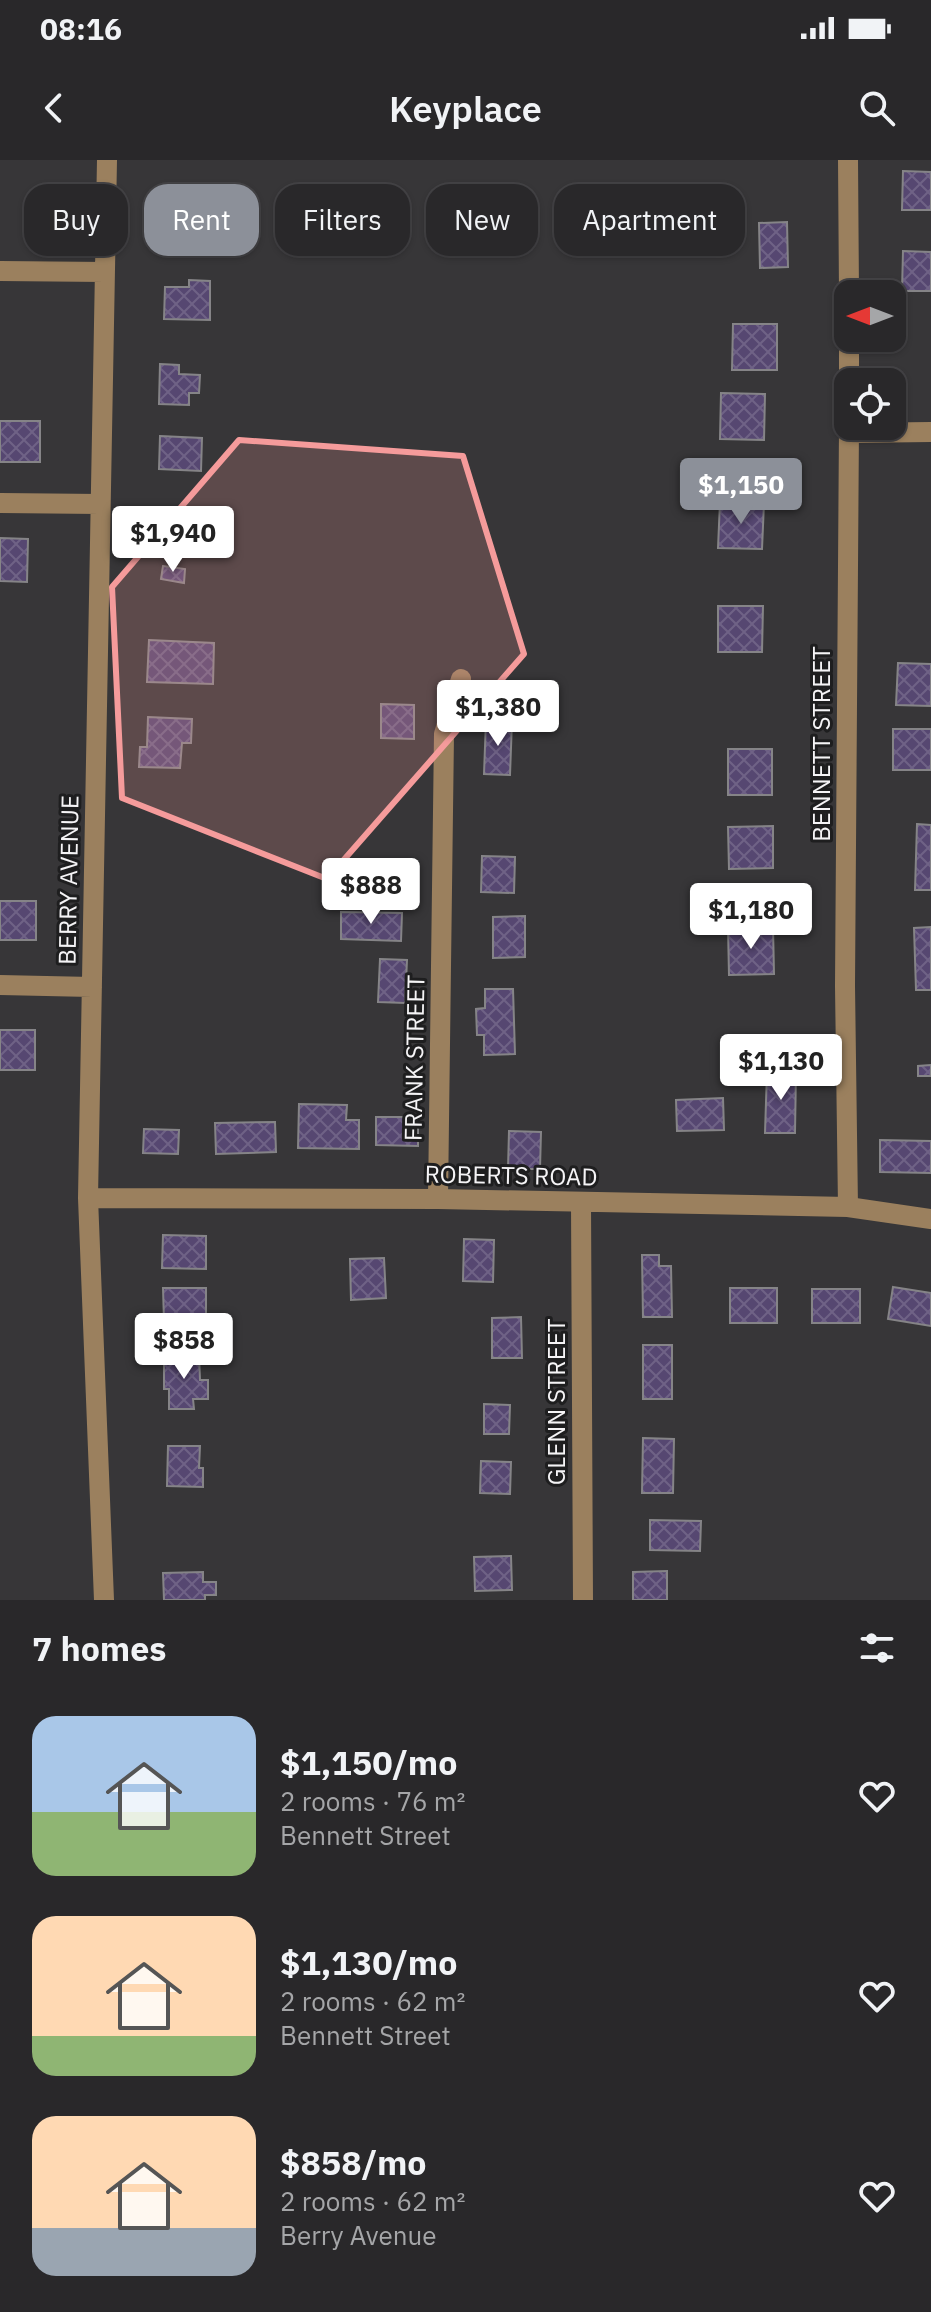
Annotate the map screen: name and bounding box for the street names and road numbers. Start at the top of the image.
street label: BENNETT STREET [805,646,837,842]
street label: BERRY AVENUE [51,795,85,965]
street label: FRANK STREET [397,974,431,1141]
street label: ROBERTS ROAD [424,1157,598,1193]
street label: GLENN STREET [540,1318,572,1485]

